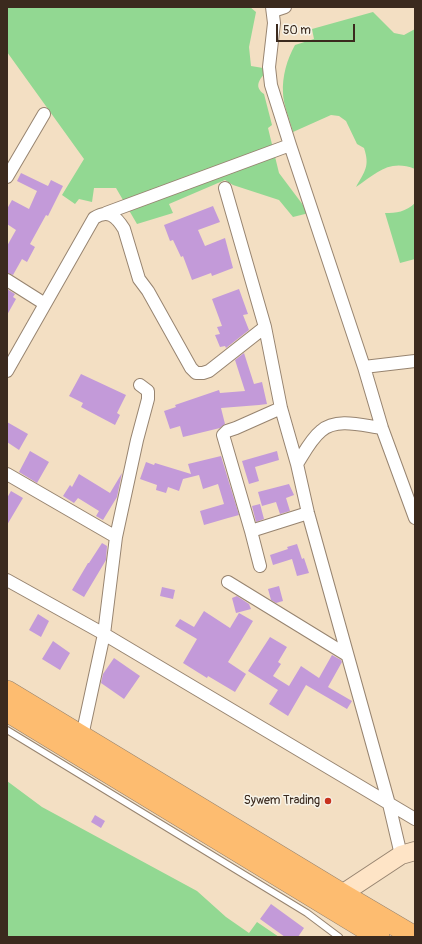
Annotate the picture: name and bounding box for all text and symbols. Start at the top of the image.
scale bar [278,16,357,42]
text: 50 m [283,23,311,38]
place label: Sywem Trading [244,794,320,808]
marker: Sywem Trading [323,796,333,806]

